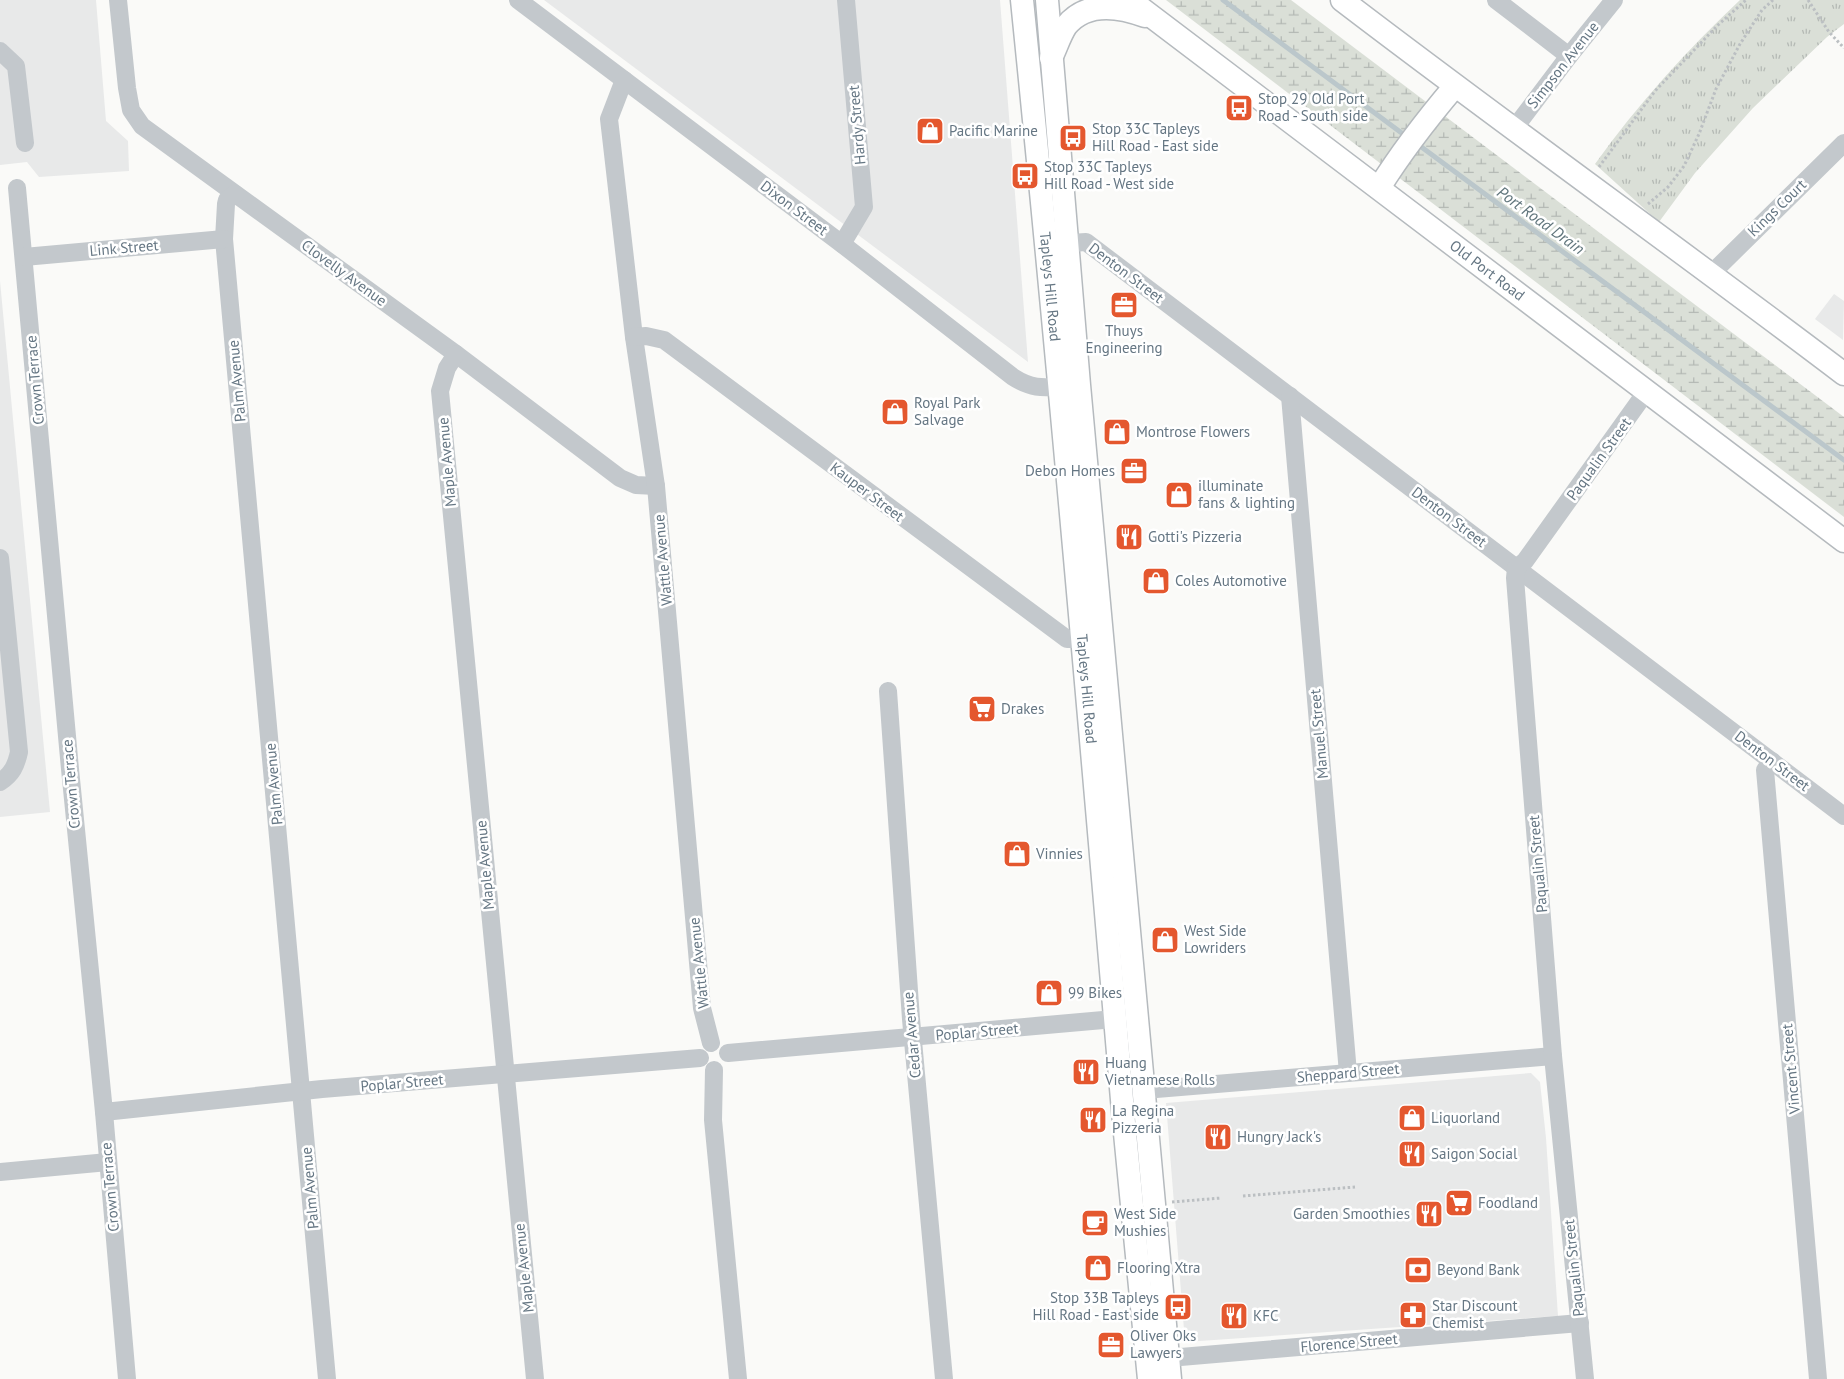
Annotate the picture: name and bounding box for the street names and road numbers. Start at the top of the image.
street label: Simpson Avenue [1523,17,1602,112]
street label: Hardy Street [844,85,869,165]
street label: Kings Court [1743,175,1810,240]
street label: Dixon Street [757,176,832,239]
street label: Tapleys Hill Road [1036,231,1065,342]
street label: Link Street [89,235,159,260]
street label: Clovelly Avenue [298,235,391,310]
street label: Old Port Road [1446,236,1529,305]
street label: Denton Street [1085,238,1168,307]
street label: Crown Terrace [21,335,48,426]
street label: Palm Avenue [223,339,250,423]
street label: Paqualin Street [1562,414,1635,504]
street label: Maple Avenue [433,416,460,508]
street label: Kauper Street [827,458,908,525]
street label: Denton Street [1408,482,1491,551]
street label: Wattle Avenue [649,513,676,607]
street label: Tapleys Hill Road [1073,633,1101,745]
street label: Manuel Street [1305,688,1332,780]
street label: Denton Street [1731,726,1814,795]
street label: Crown Terrace [57,739,84,830]
street label: Palm Avenue [260,742,287,826]
street label: Paqualin Street [1524,814,1551,914]
street label: Maple Avenue [471,819,498,911]
street label: Wattle Avenue [684,916,713,1010]
street label: Cedar Avenue [898,991,925,1079]
street label: Poplar Street [935,1018,1019,1045]
street label: Vincent Street [1777,1023,1804,1116]
street label: Sheppard Street [1296,1059,1400,1086]
street label: Poplar Street [360,1069,444,1096]
street label: Crown Terrace [96,1142,123,1233]
street label: Palm Avenue [296,1146,323,1230]
street label: Paqualin Street [1559,1218,1588,1318]
street label: Maple Avenue [509,1222,538,1314]
street label: Florence Street [1300,1329,1398,1356]

